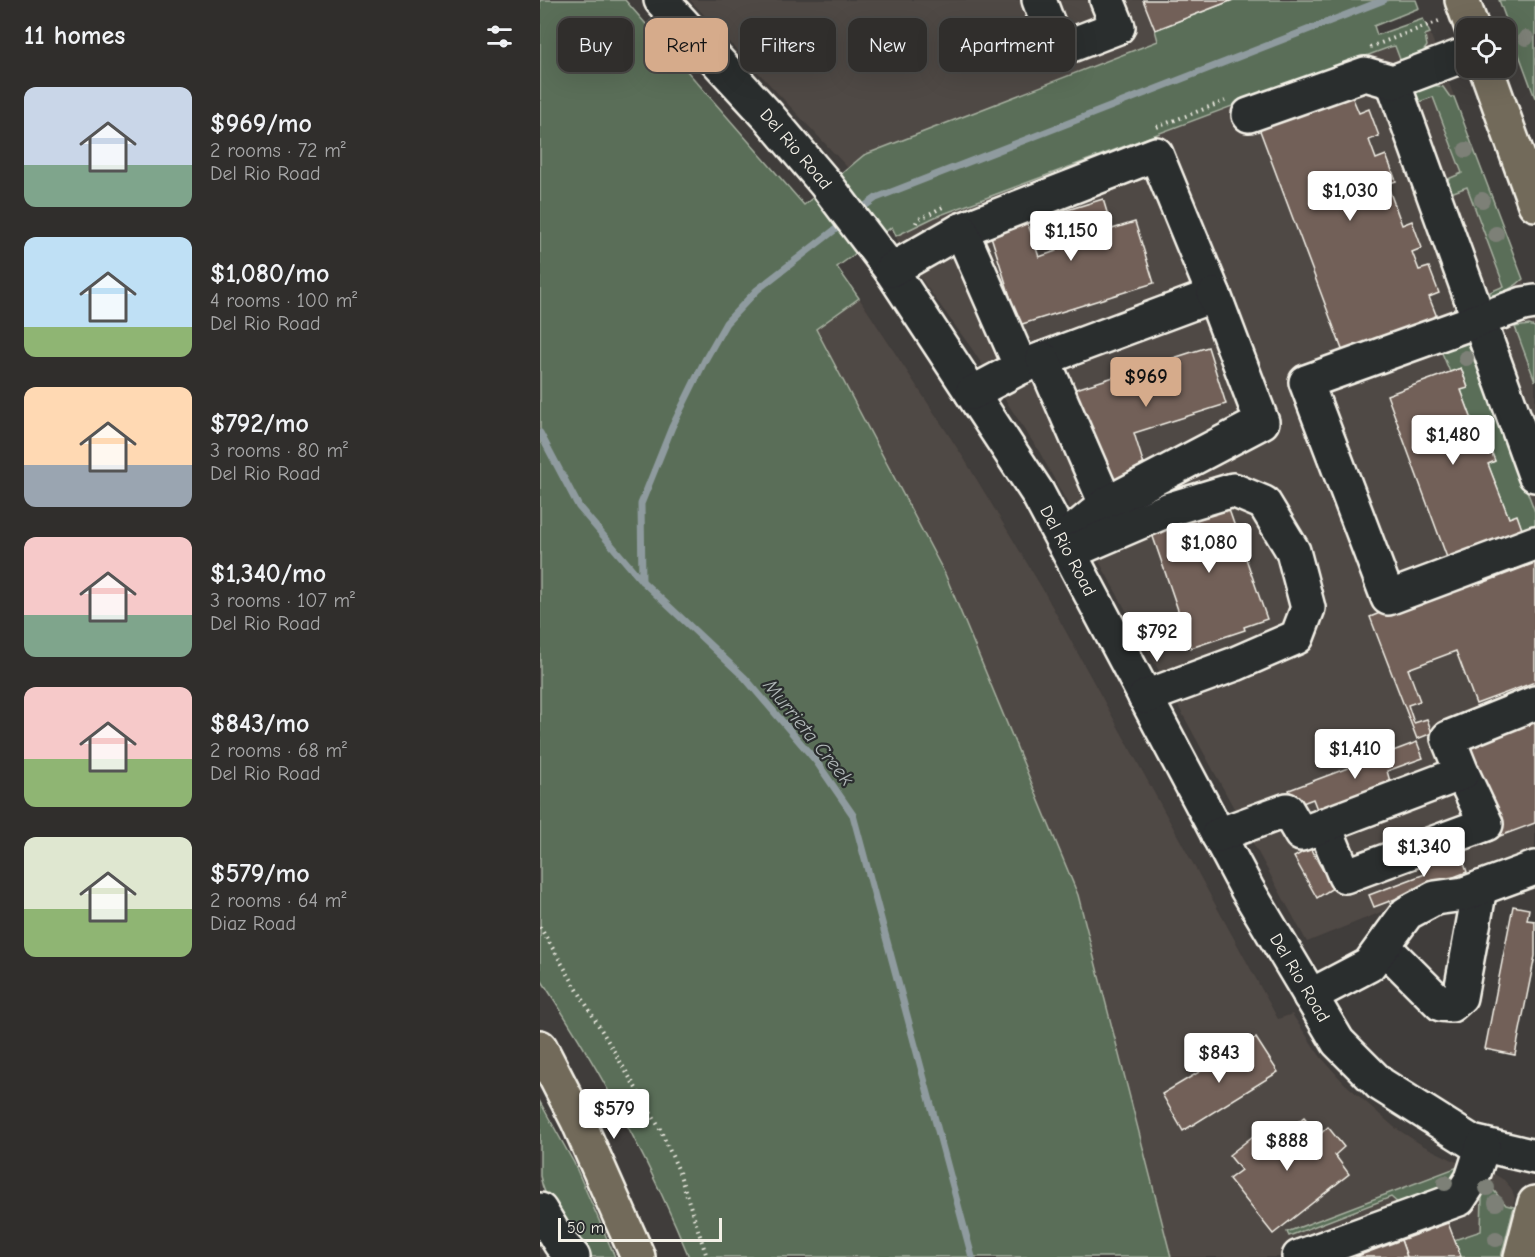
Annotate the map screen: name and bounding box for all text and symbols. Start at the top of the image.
chip: Buy [558,18,633,72]
chip: Rent [645,18,728,72]
chip: Filters [740,18,836,72]
chip: New [848,18,927,72]
chip: Apartment [939,18,1075,72]
map controls [1456,18,1516,78]
button: locate [1456,18,1516,78]
icon: filters [483,20,516,53]
text: 11 homes [24,21,125,51]
street label: Del Rio Road [755,104,836,194]
text: $969/mo [210,109,312,139]
icon: home [72,111,144,183]
text: 2 rooms · 72 m² [210,139,346,162]
text: Del Rio Road [210,162,321,185]
pin: $1,030 [1301,171,1399,222]
text: $1,030 [1322,179,1378,202]
pin: $1,150 [1022,211,1120,262]
text: $1,150 [1044,219,1098,242]
text: $1,080/mo [210,259,329,289]
icon: home [72,261,144,333]
text: 4 rooms · 100 m² [210,289,357,312]
text: Del Rio Road [210,312,321,335]
pin: $969 [1110,357,1182,408]
text: $969 [1124,365,1168,388]
text: $792/mo [210,409,309,439]
icon: home [72,411,144,483]
pin: $1,480 [1404,415,1502,466]
text: $1,480 [1426,423,1480,446]
text: 3 rooms · 80 m² [210,439,348,462]
text: Del Rio Road [210,462,321,485]
street label: Del Rio Road [1035,502,1100,600]
pin: $1,080 [1160,523,1258,574]
text: $1,080 [1181,531,1237,554]
text: $1,340/mo [210,559,326,589]
icon: home [72,561,144,633]
text: 3 rooms · 107 m² [210,589,355,612]
text: Del Rio Road [210,612,321,635]
pin: $792 [1121,612,1193,663]
text: $792 [1136,620,1178,643]
water label: Murrieta Creek [758,674,859,790]
text: $843/mo [210,709,310,739]
icon: home [72,711,144,783]
pin: $1,410 [1306,729,1404,780]
text: $1,410 [1329,737,1381,760]
text: 2 rooms · 68 m² [210,739,347,762]
text: Del Rio Road [210,762,321,785]
pin: $1,340 [1375,827,1473,878]
text: $1,340 [1397,835,1451,858]
text: $579/mo [210,859,310,889]
icon: home [72,861,144,933]
text: 2 rooms · 64 m² [210,889,346,912]
text: Diaz Road [210,912,296,935]
street label: Del Rio Road [1265,930,1334,1026]
pin: $843 [1183,1033,1255,1084]
text: $843 [1198,1041,1240,1064]
pin: $579 [578,1089,650,1140]
text: $579 [593,1097,635,1120]
pin: $888 [1251,1121,1323,1172]
text: $888 [1266,1129,1308,1152]
scale bar [558,1215,722,1242]
text: 50 m [567,1219,604,1237]

